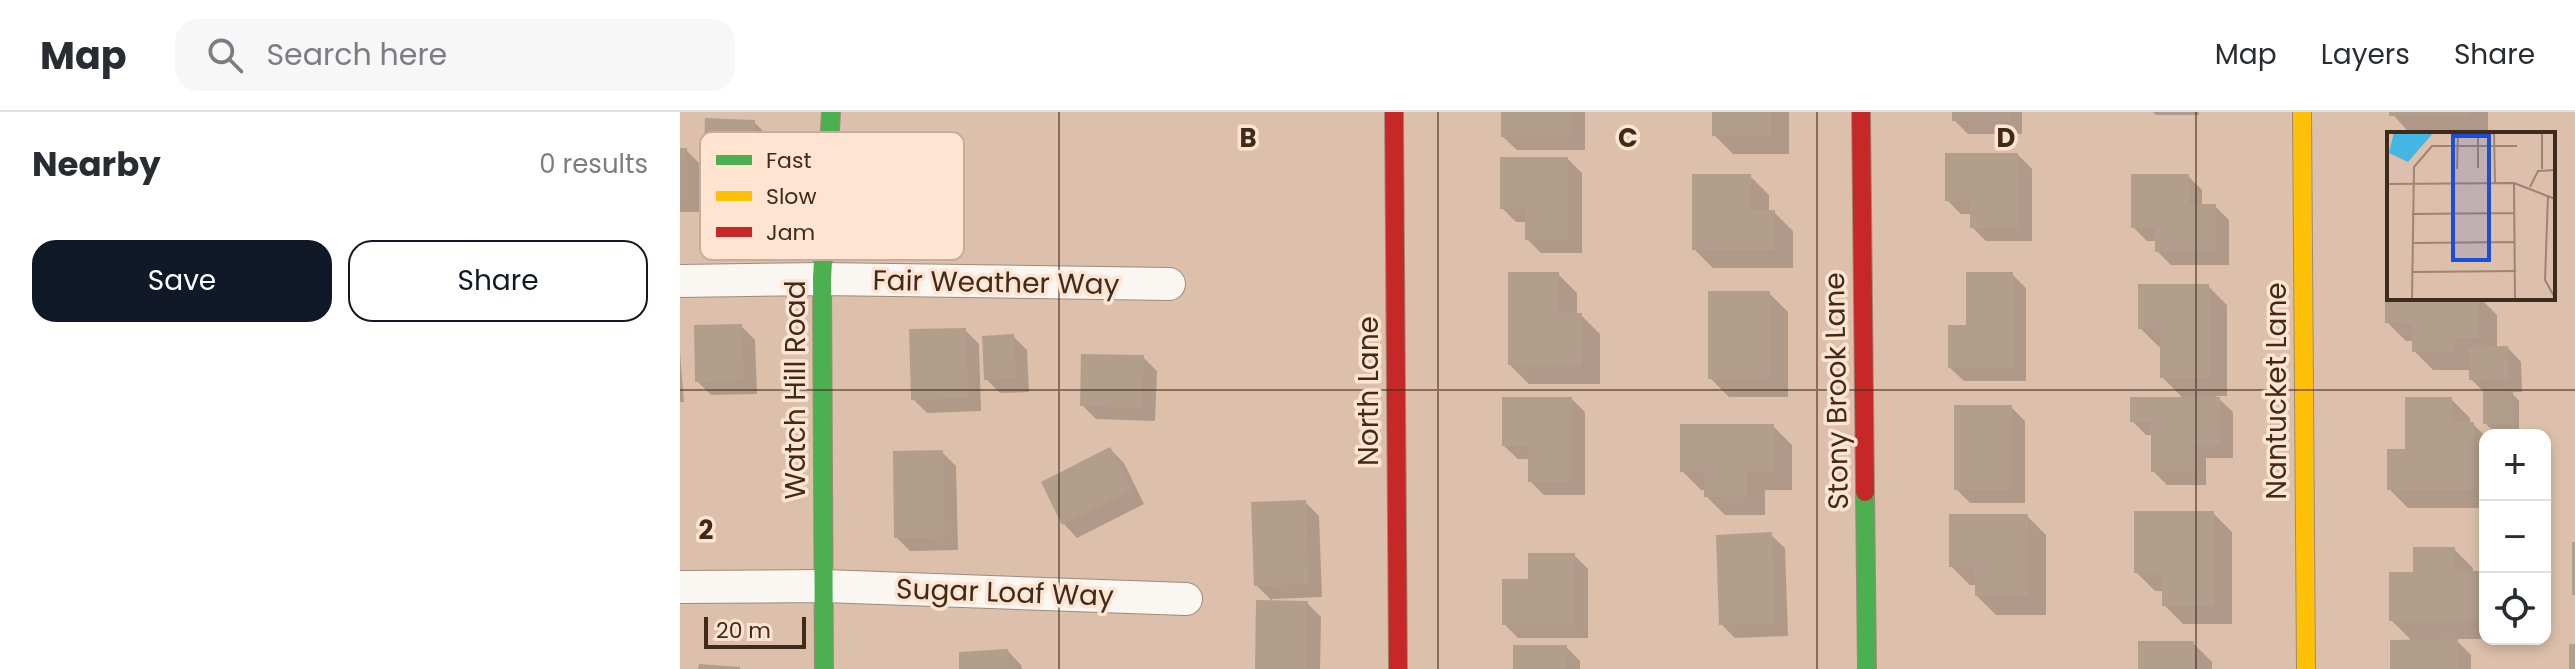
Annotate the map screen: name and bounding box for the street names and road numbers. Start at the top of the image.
street label: Fair Weather Way [872,261,1120,304]
street label: Stony Brook Lane [1815,272,1858,510]
street label: Watch Hill Road [776,280,815,500]
street label: Nantucket Lane [2257,282,2296,500]
street label: North Lane [1349,316,1388,466]
street label: Sugar Loaf Way [895,569,1115,616]

